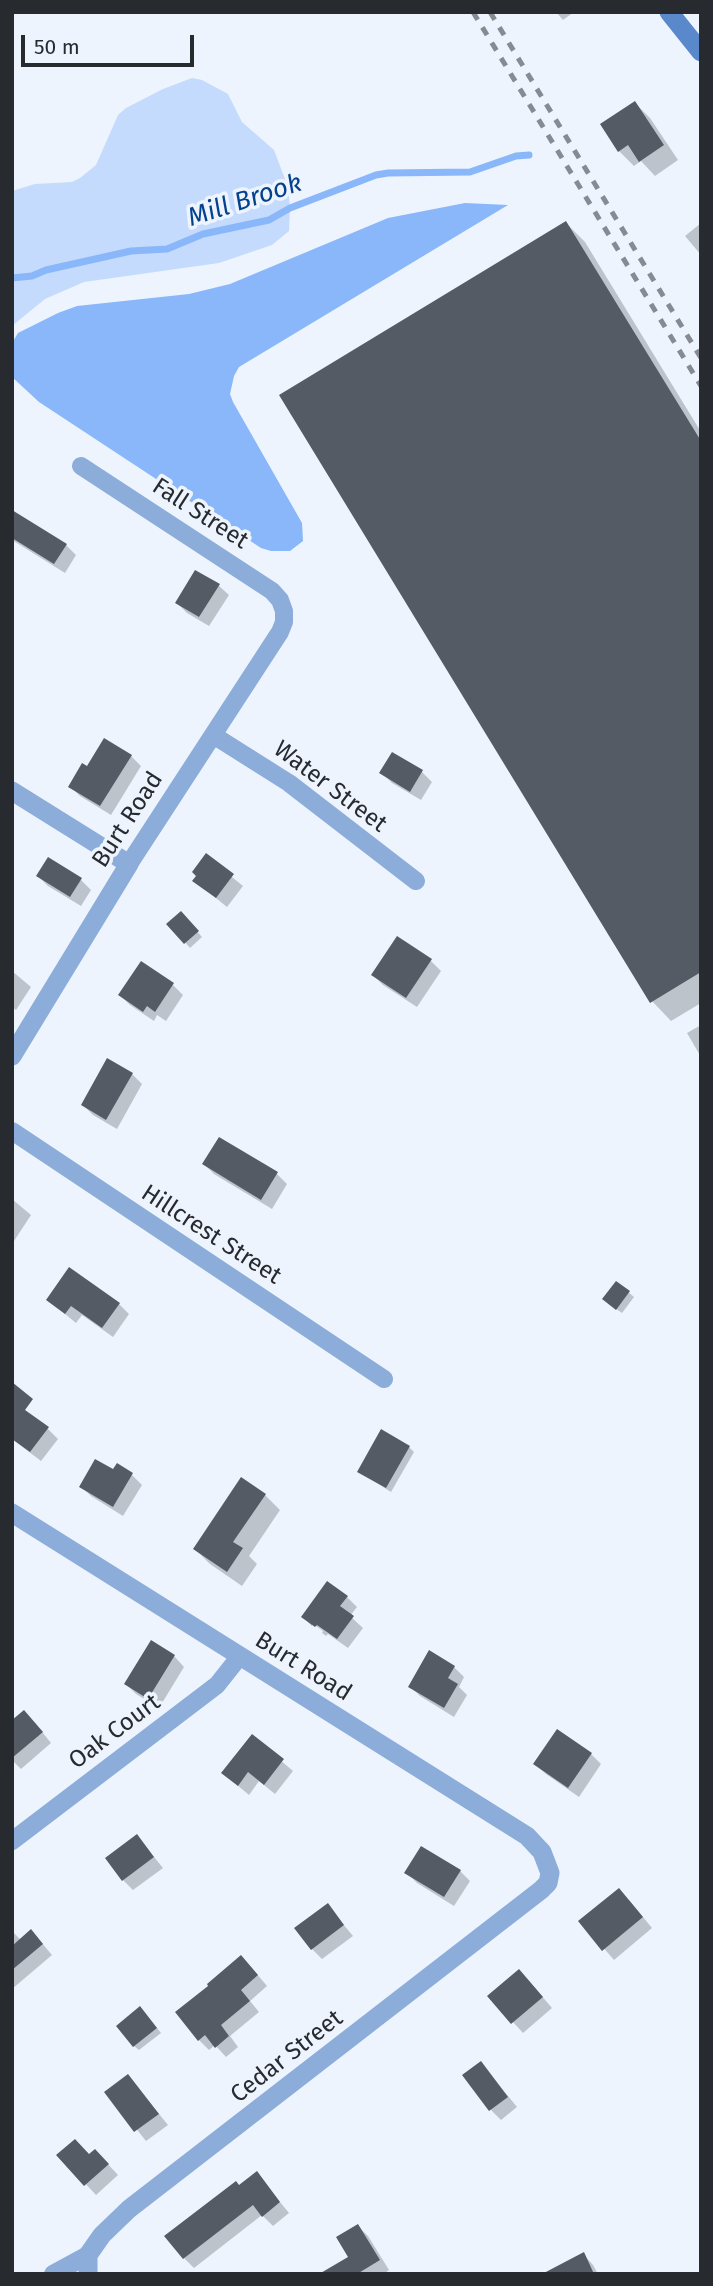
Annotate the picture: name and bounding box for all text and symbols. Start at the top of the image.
scale bar [24,21,198,65]
text: 50 m [34,34,80,60]
water label: Mill Brook [184,168,306,234]
street label: Fall Street [147,472,253,556]
street label: Water Street [268,735,392,839]
street label: Burt Road [86,767,170,873]
street label: Hillcrest Street [135,1179,287,1291]
street label: Burt Road [249,1626,357,1708]
street label: Oak Court [64,1688,166,1776]
street label: Cedar Street [225,2004,349,2110]

